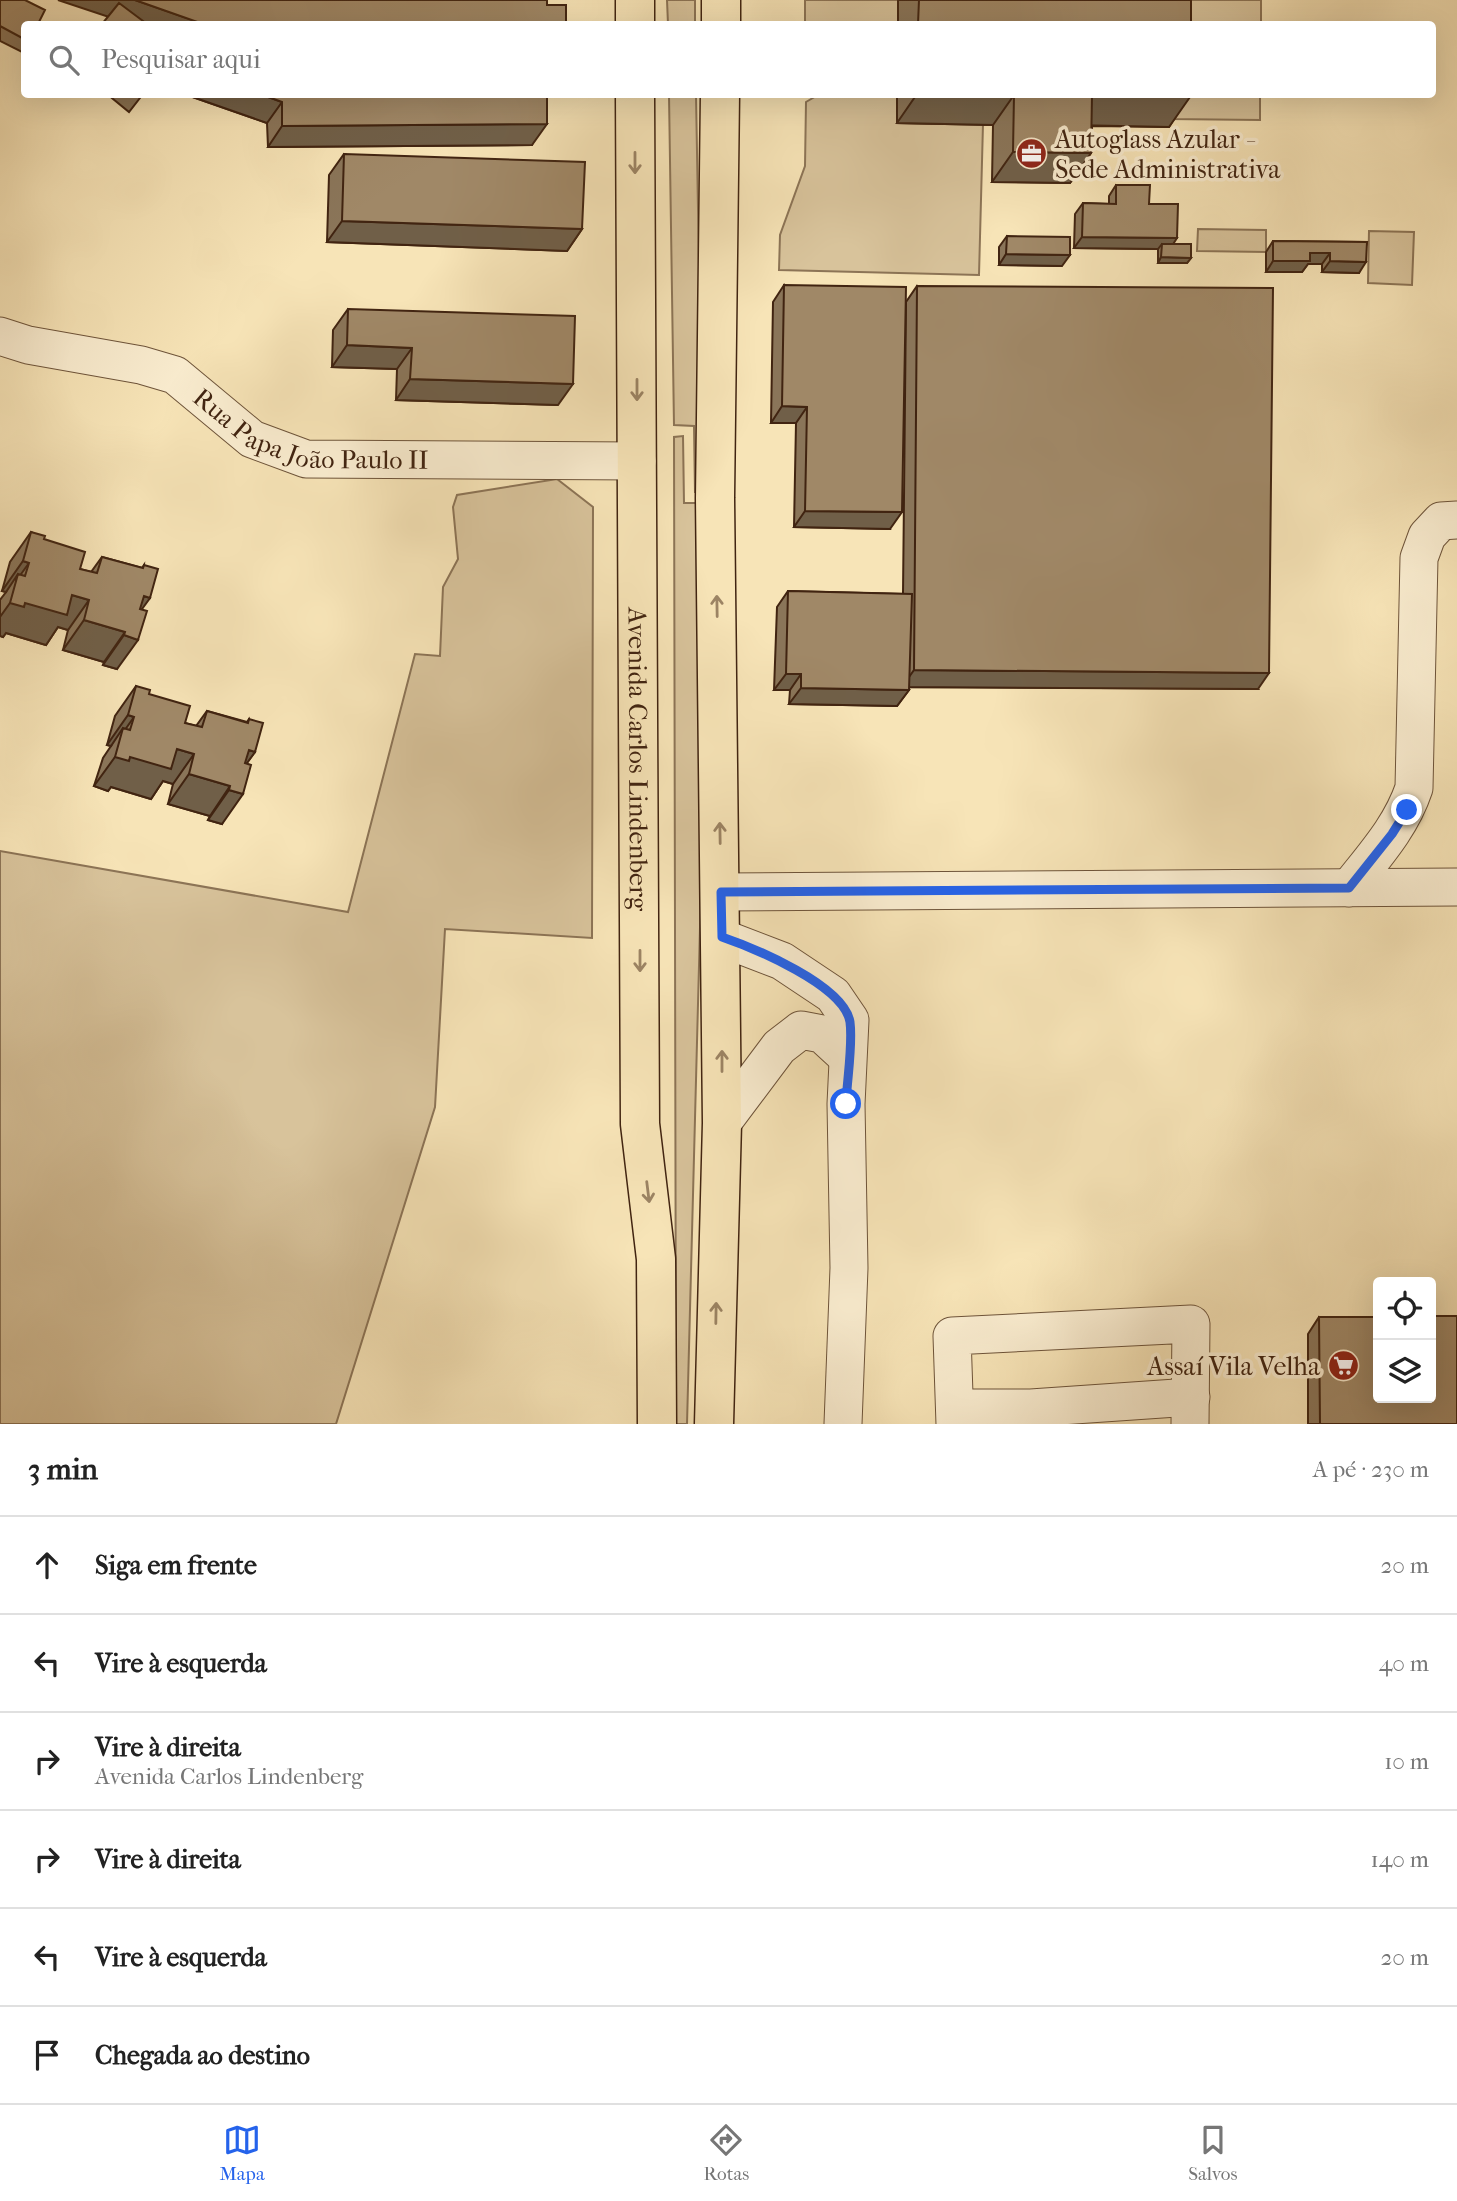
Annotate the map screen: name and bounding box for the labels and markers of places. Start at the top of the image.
place label: Autoglass Azular - Sede Administrativa [1054,124,1281,185]
office icon: Autoglass Azular - Sede Administrativa [1015,137,1049,171]
supermarket icon: Assaí Vila Velha [1326,1349,1360,1383]
place label: Assaí Vila Velha [1146,1351,1321,1382]

